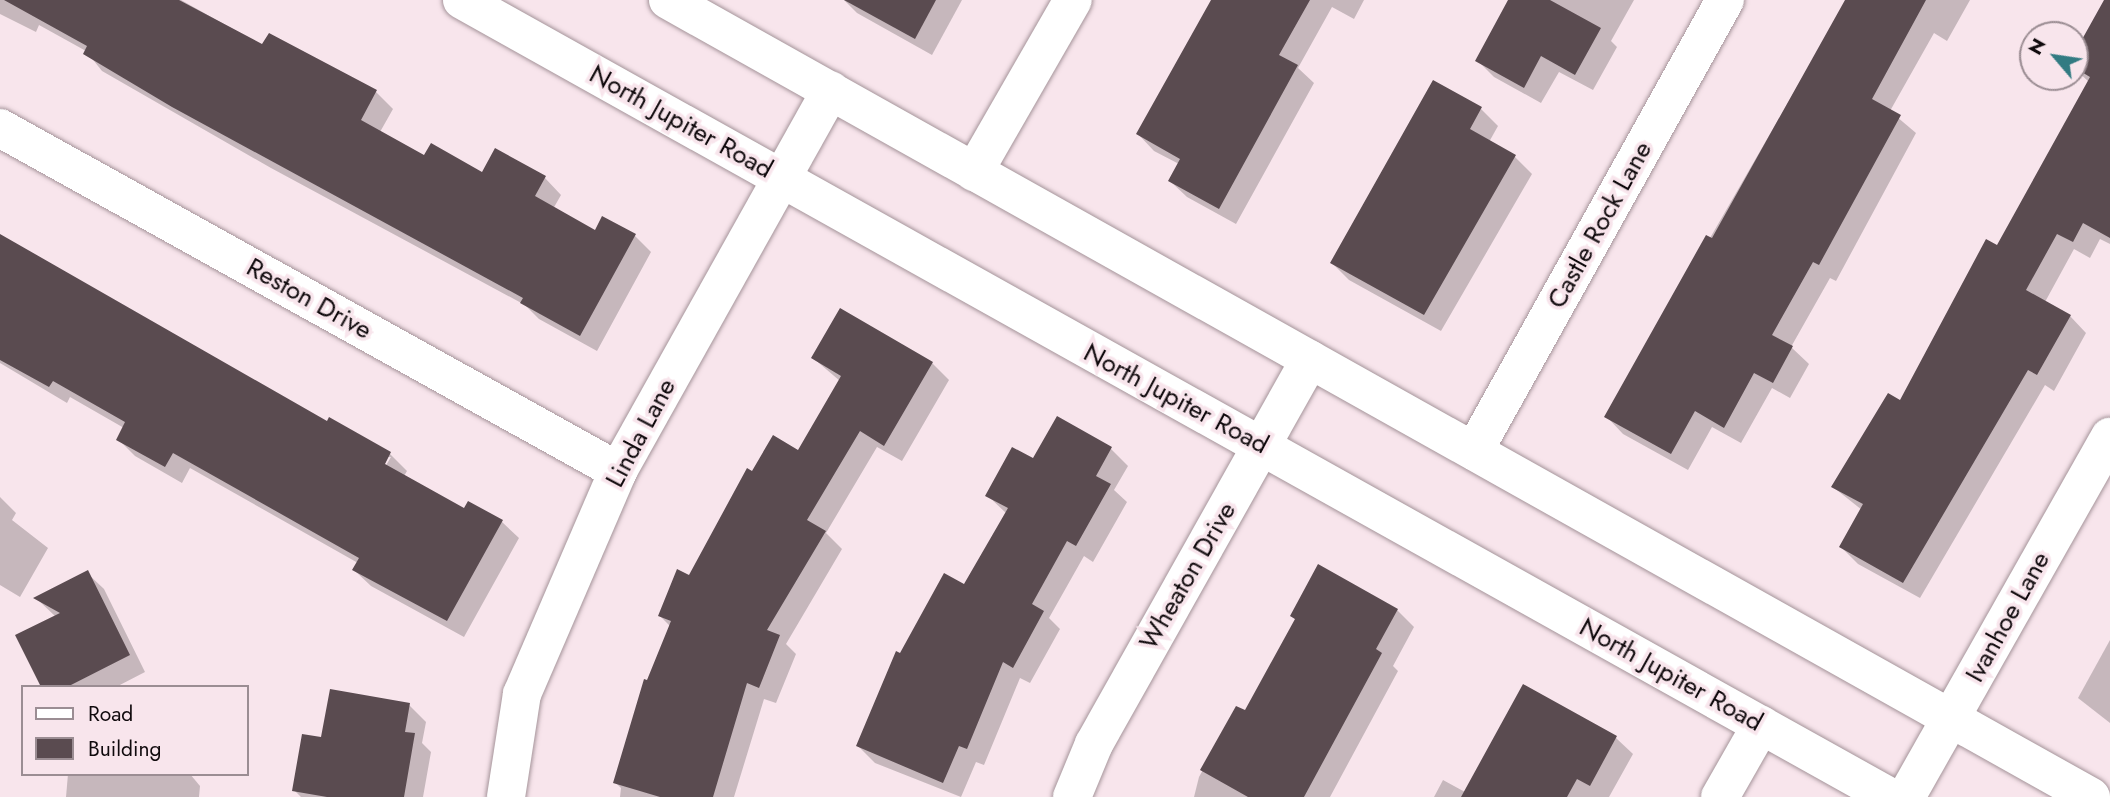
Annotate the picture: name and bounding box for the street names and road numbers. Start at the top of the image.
street label: North Jupiter Road [584,59,778,185]
street label: Castle Rock Lane [1541,136,1659,314]
street label: Reston Drive [241,252,377,346]
street label: North Jupiter Road [1078,337,1274,461]
street label: Linda Lane [599,373,683,493]
street label: Wheaton Drive [1133,497,1243,655]
street label: Ivanhoe Lane [1959,546,2057,688]
street label: North Jupiter Road [1574,612,1768,738]

